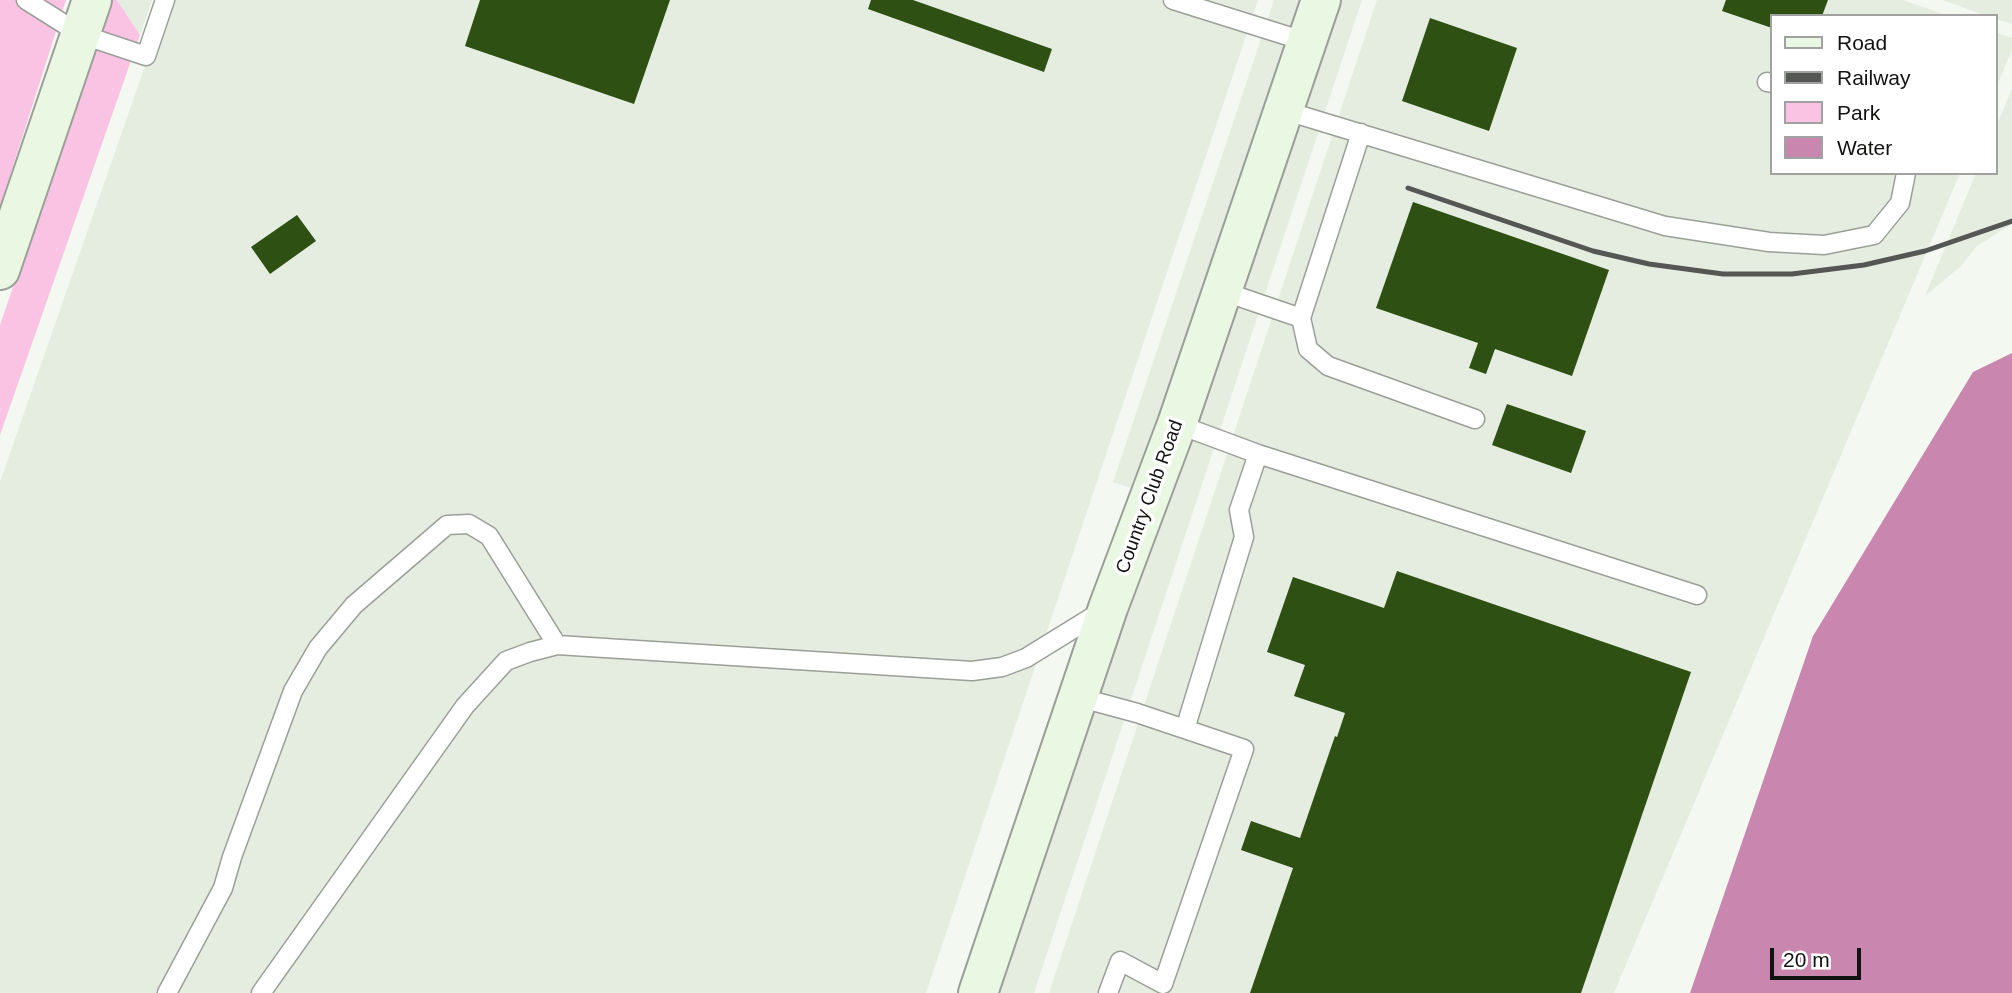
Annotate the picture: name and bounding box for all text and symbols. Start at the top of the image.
legend [1770,14,1998,175]
text: Road [1837,31,1887,54]
text: Railway [1837,66,1911,89]
text: Park [1837,101,1880,124]
text: Water [1837,136,1892,159]
street label: Country Club Road [1112,417,1188,577]
scale bar [1774,934,1865,978]
text: 20 m [1783,948,1830,971]

